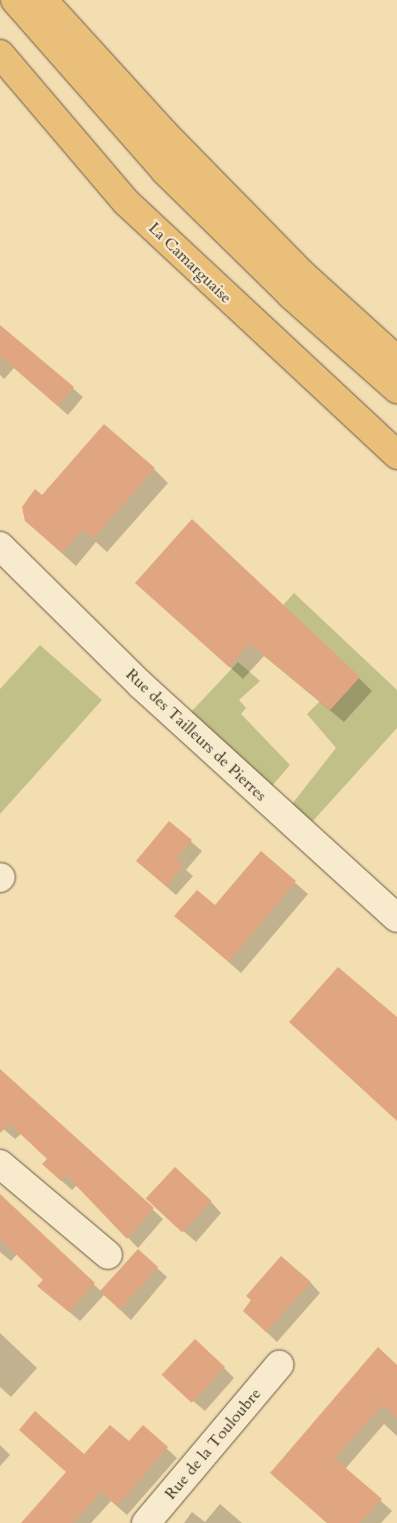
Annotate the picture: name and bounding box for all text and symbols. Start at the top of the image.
street label: La Camarguaise [144,219,236,307]
street label: Rue des Tailleurs de Pierres [122,665,270,805]
street label: Rue de la Touloubre [161,1385,265,1503]

